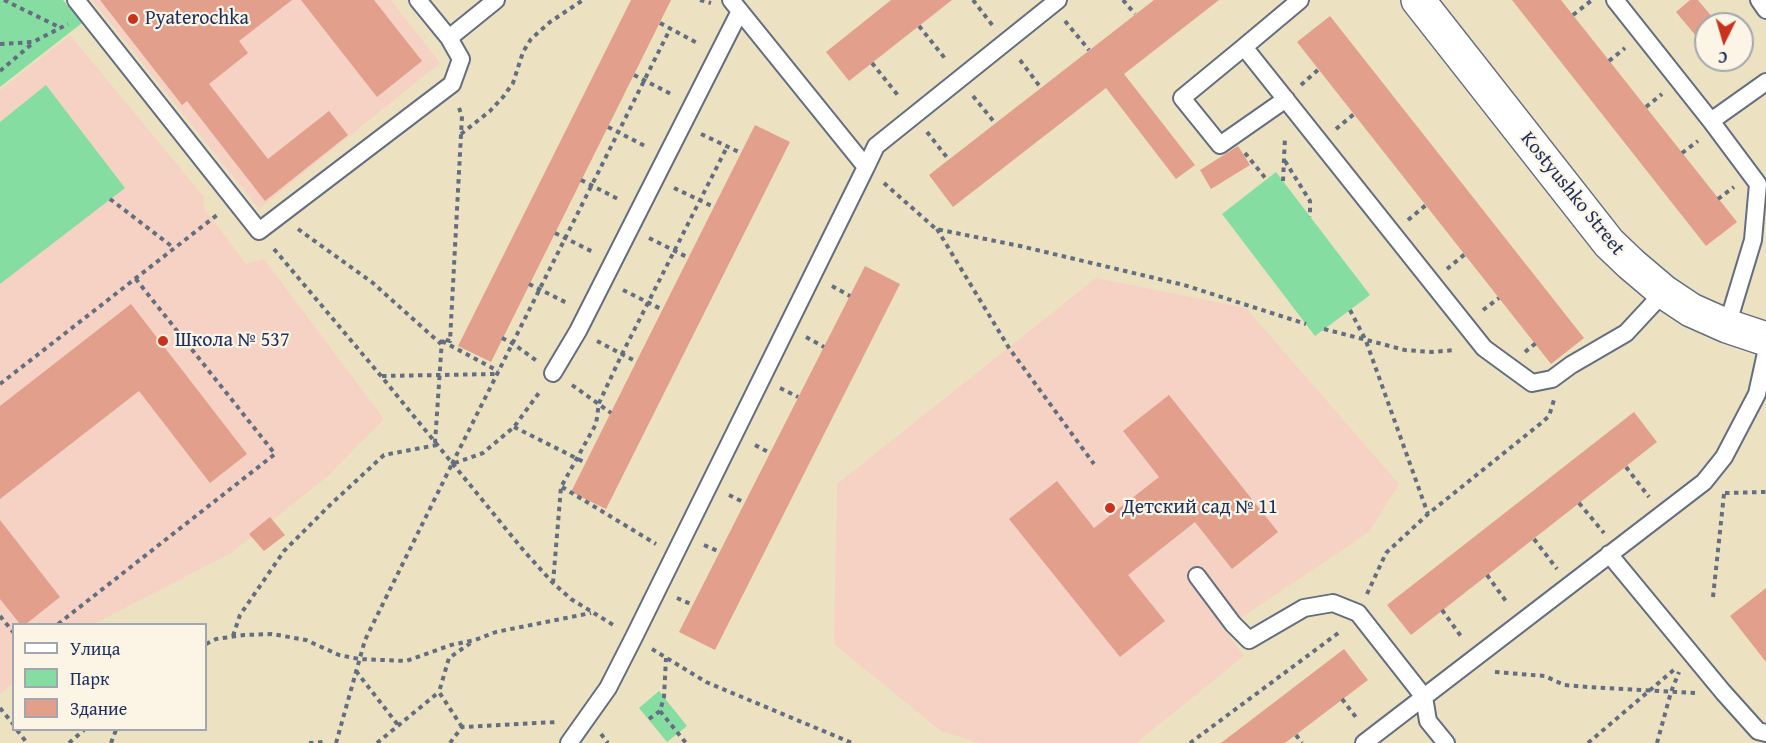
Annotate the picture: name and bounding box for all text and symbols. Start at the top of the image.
place label: Pyaterochka [145,7,249,31]
marker: Pyaterochka [126,12,140,26]
north arrow [1694,12,1754,72]
text: С [1717,46,1728,70]
street label: Kostyushko Street [1515,127,1629,261]
place label: Школа № 537 [175,329,290,353]
marker: Школа № 537 [156,334,170,348]
place label: Детский сад № 11 [1122,496,1278,520]
marker: Детский сад № 11 [1103,501,1117,515]
legend [12,623,207,731]
text: Улица [70,635,120,662]
text: Парк [70,665,109,692]
text: Здание [70,695,127,722]

